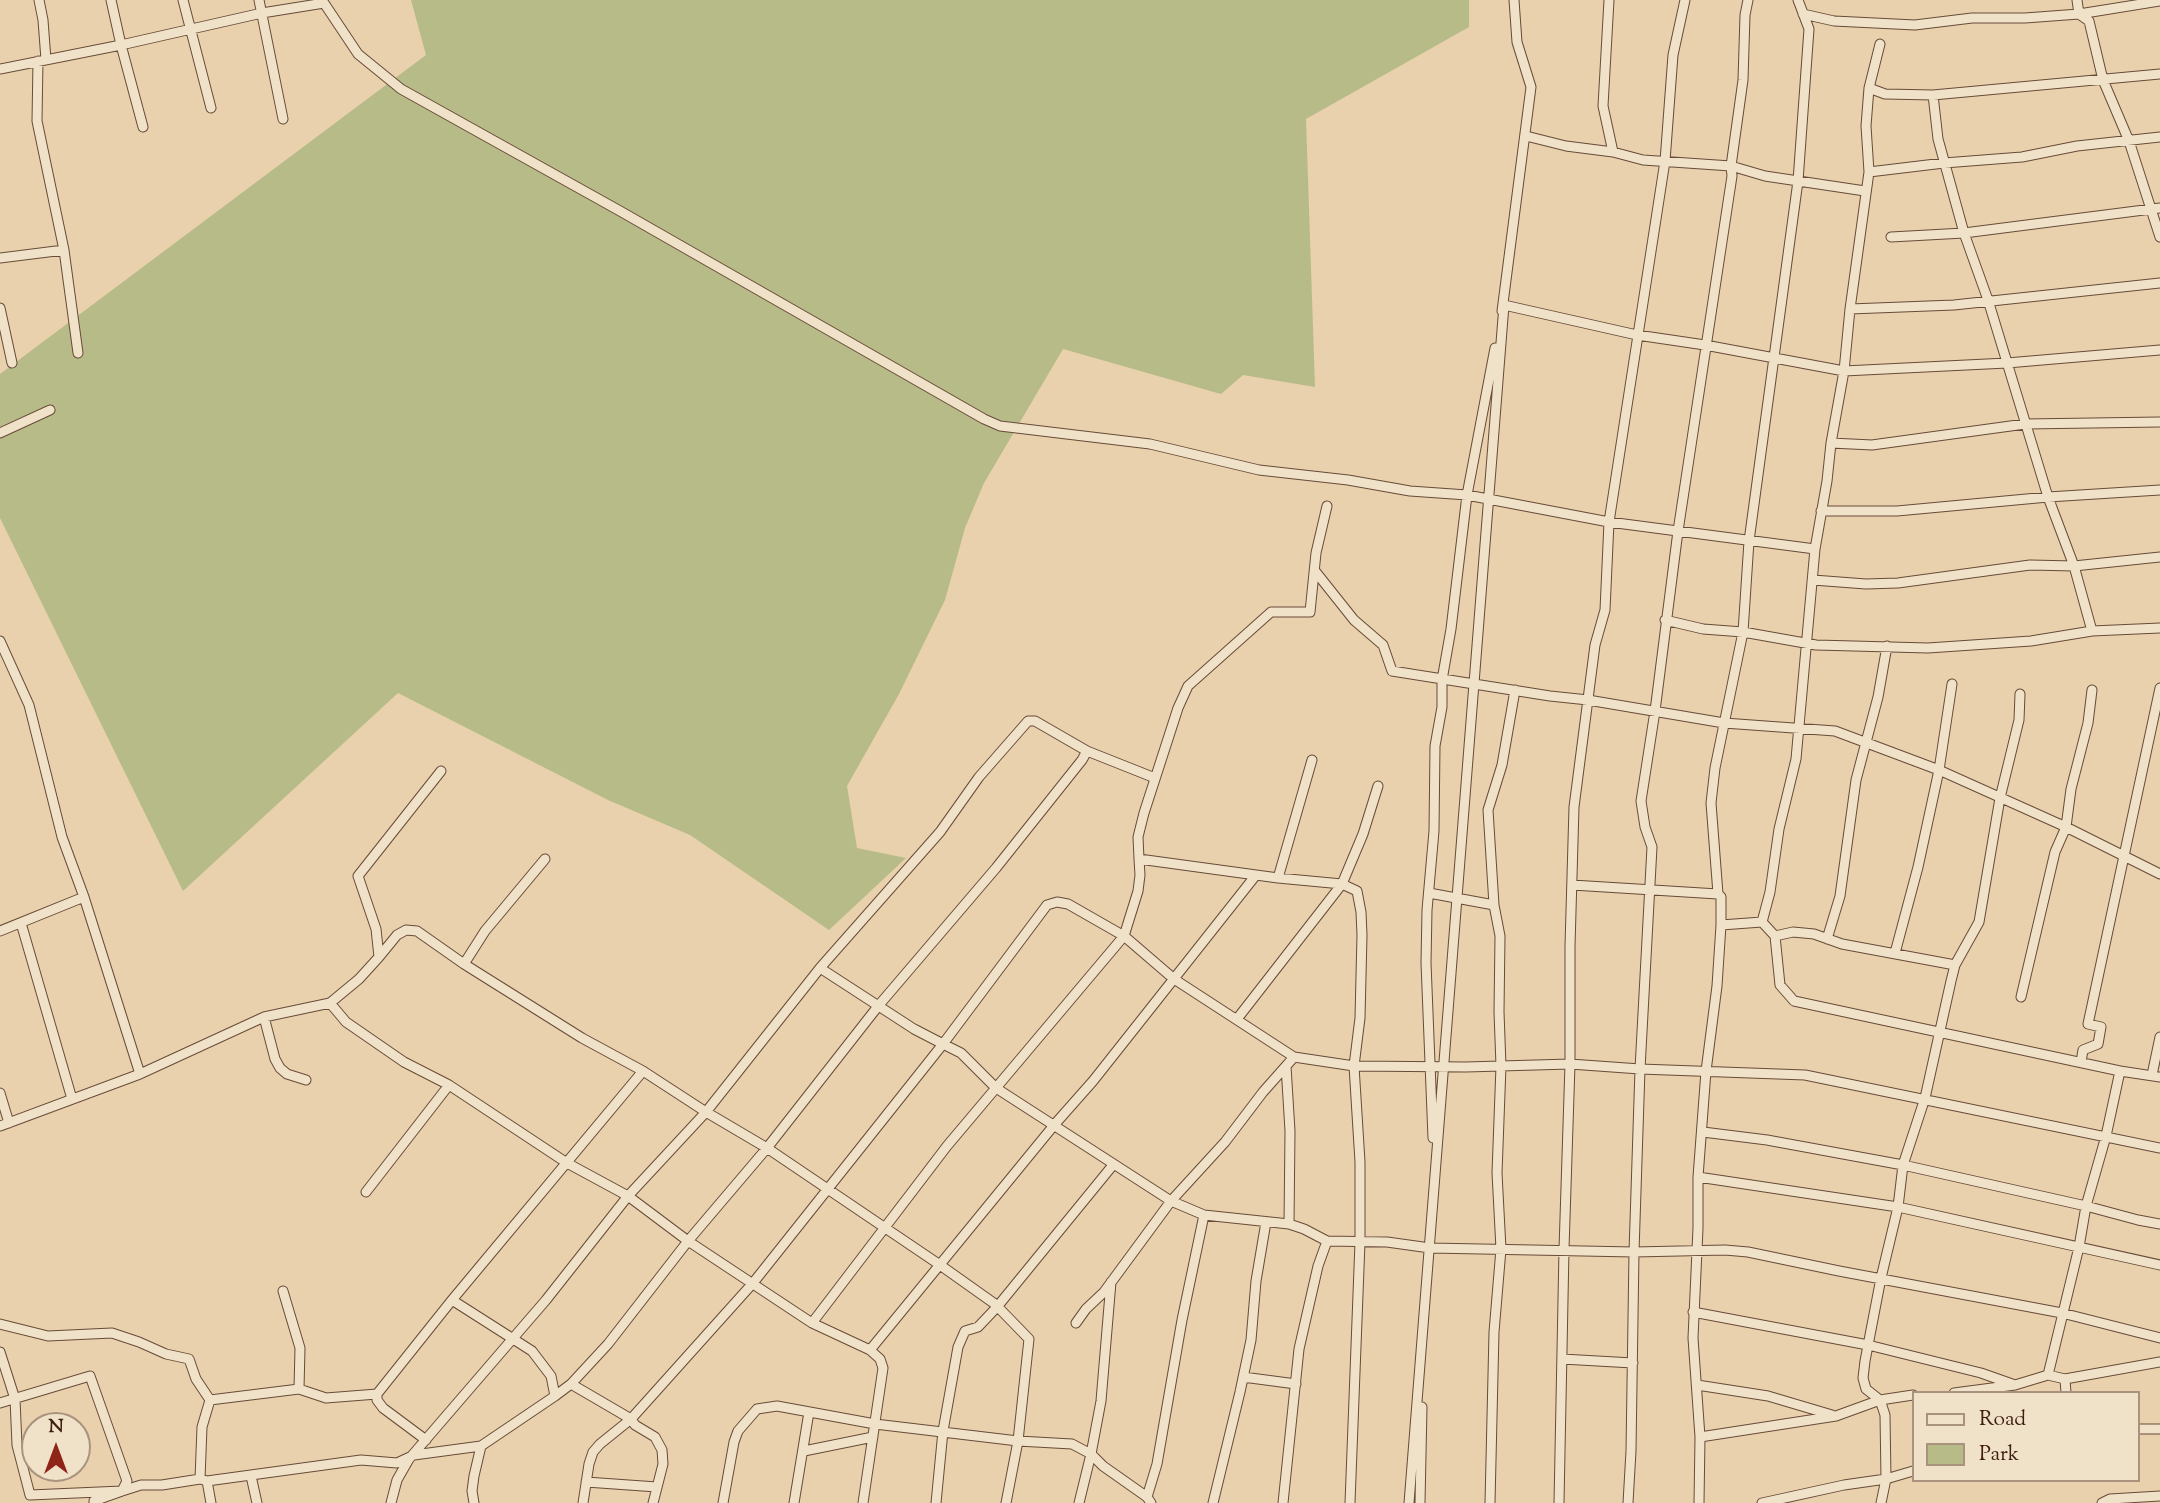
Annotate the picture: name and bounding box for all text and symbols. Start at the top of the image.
legend [1912,1391,2139,1482]
text: Road [1979,1405,2026,1435]
north arrow [21,1412,91,1482]
text: N [48,1414,64,1441]
text: Park [1979,1440,2019,1470]

